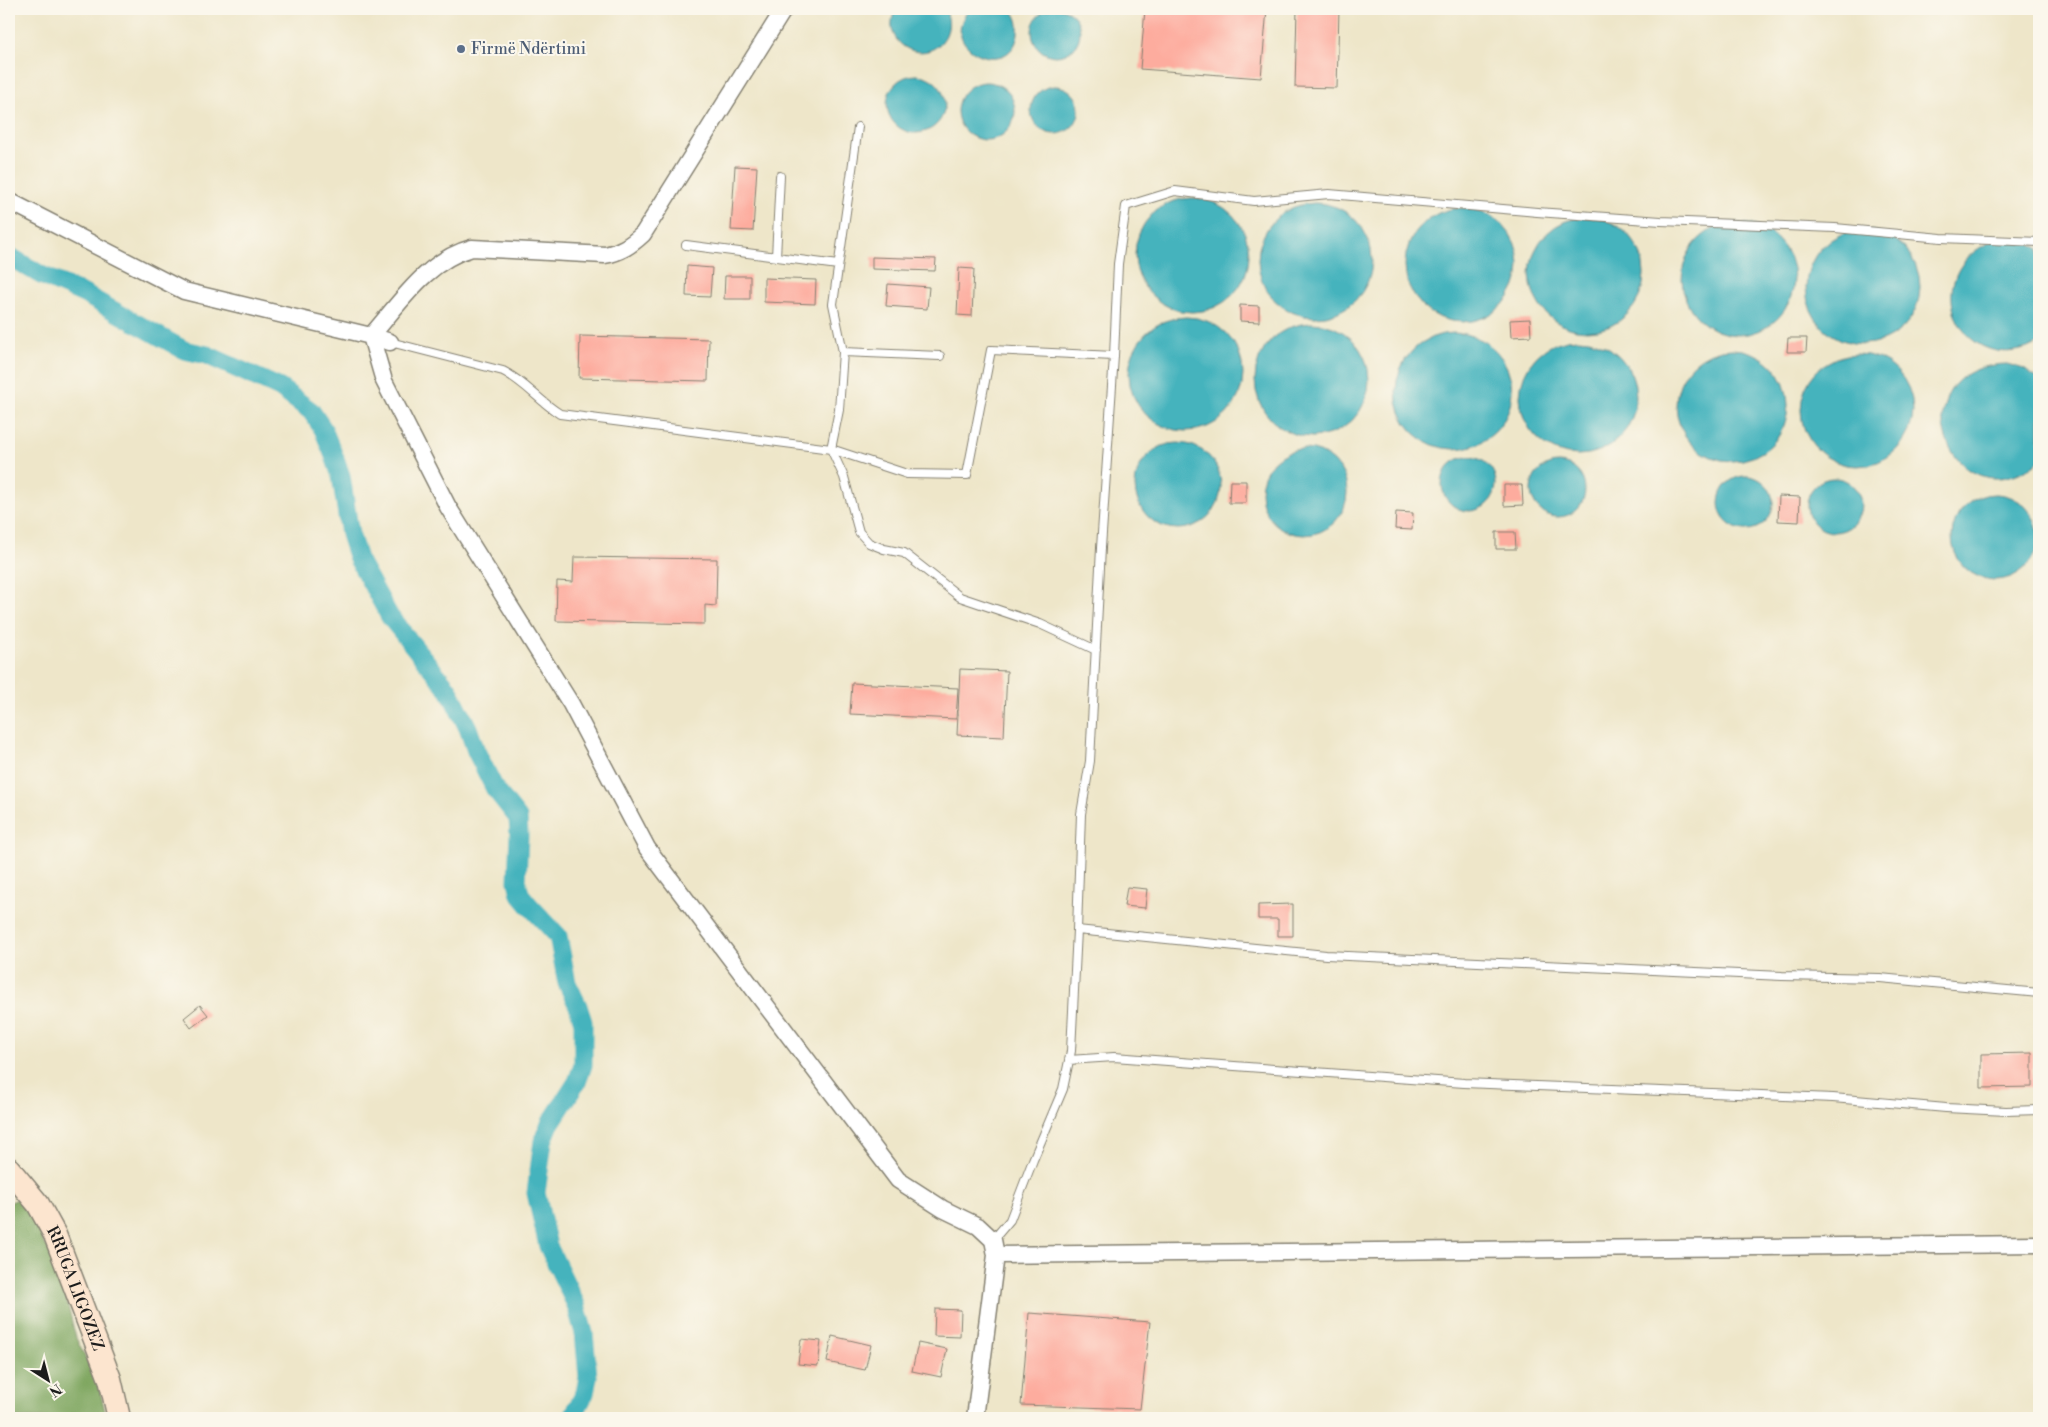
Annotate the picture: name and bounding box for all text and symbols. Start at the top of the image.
place label: Firmë Ndërtimi [471,39,586,59]
marker: Firmë Ndërtimi [455,43,467,55]
street label: RRUGA LIGOZEZ [42,1223,108,1353]
north arrow [22,1354,72,1404]
text: N [45,1379,65,1400]

